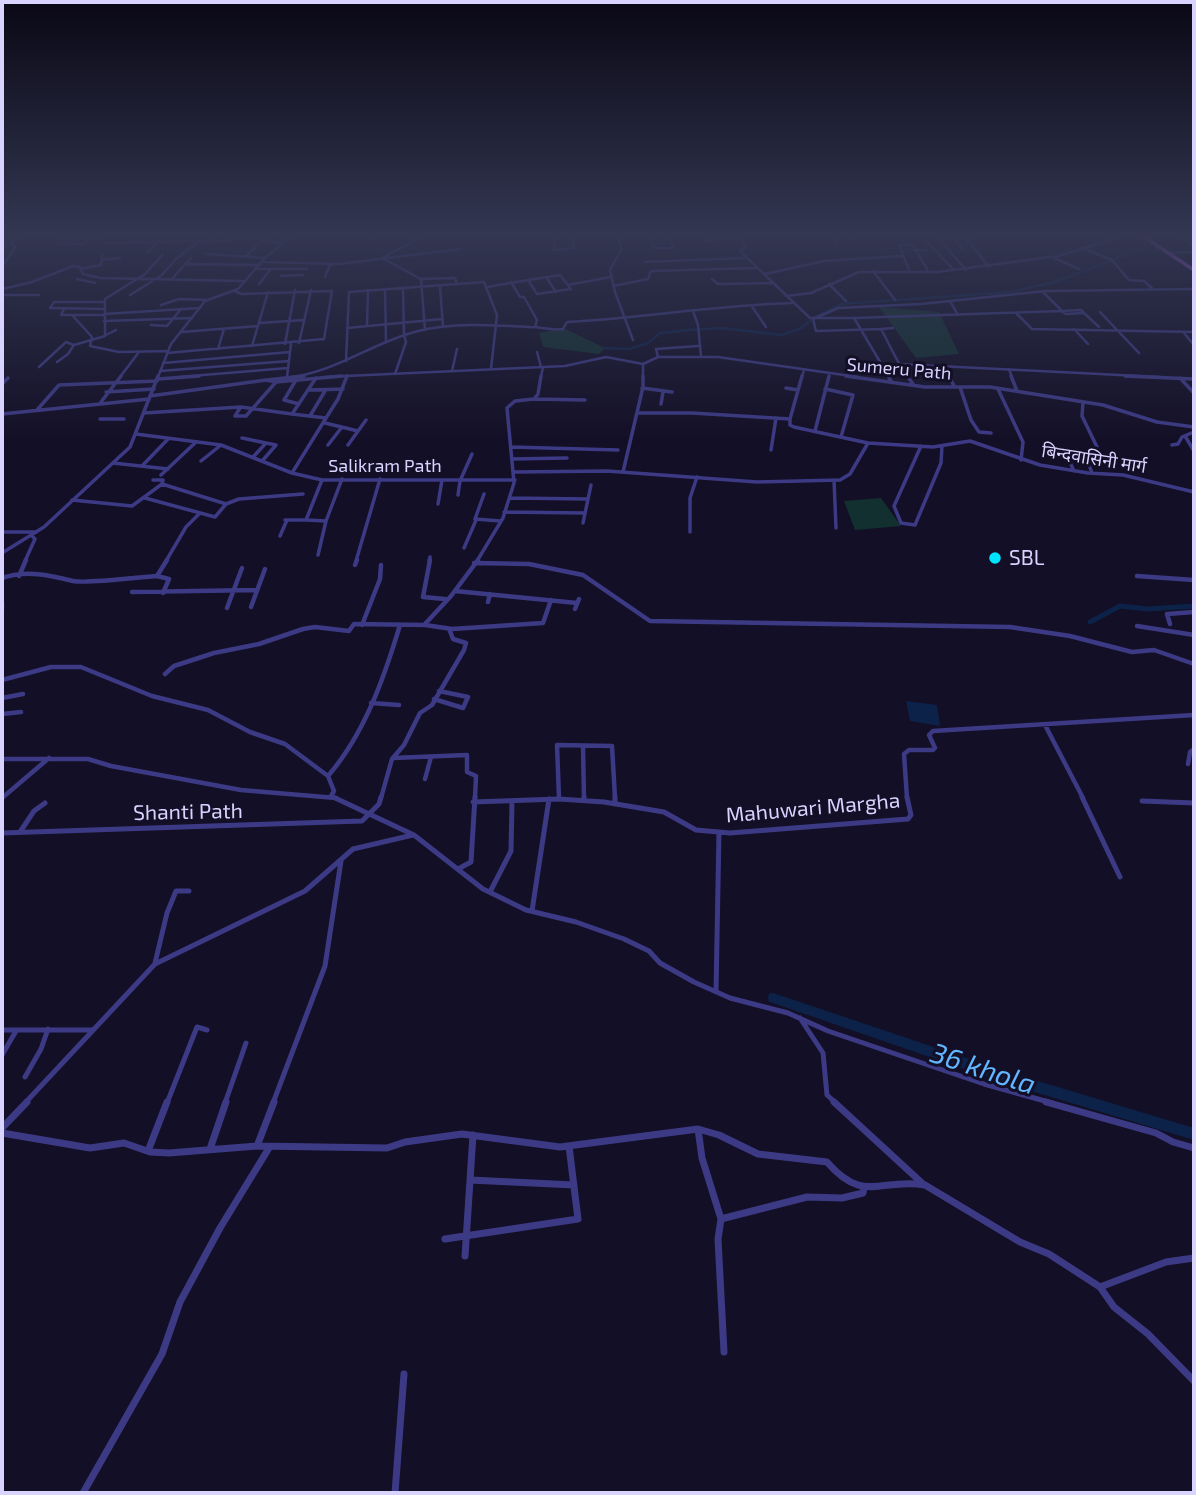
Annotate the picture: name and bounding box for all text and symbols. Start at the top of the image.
street label: Sumeru Path [846,354,952,384]
street label: बिन्दवासिनी मार्ग [1040,440,1148,478]
street label: Salikram Path [328,455,442,477]
place label: SBL [1009,545,1045,571]
marker: SBL [987,550,1003,566]
street label: Mahuwari Margha [725,788,901,828]
street label: Shanti Path [133,798,243,826]
water label: 36 khola [926,1036,1040,1102]

